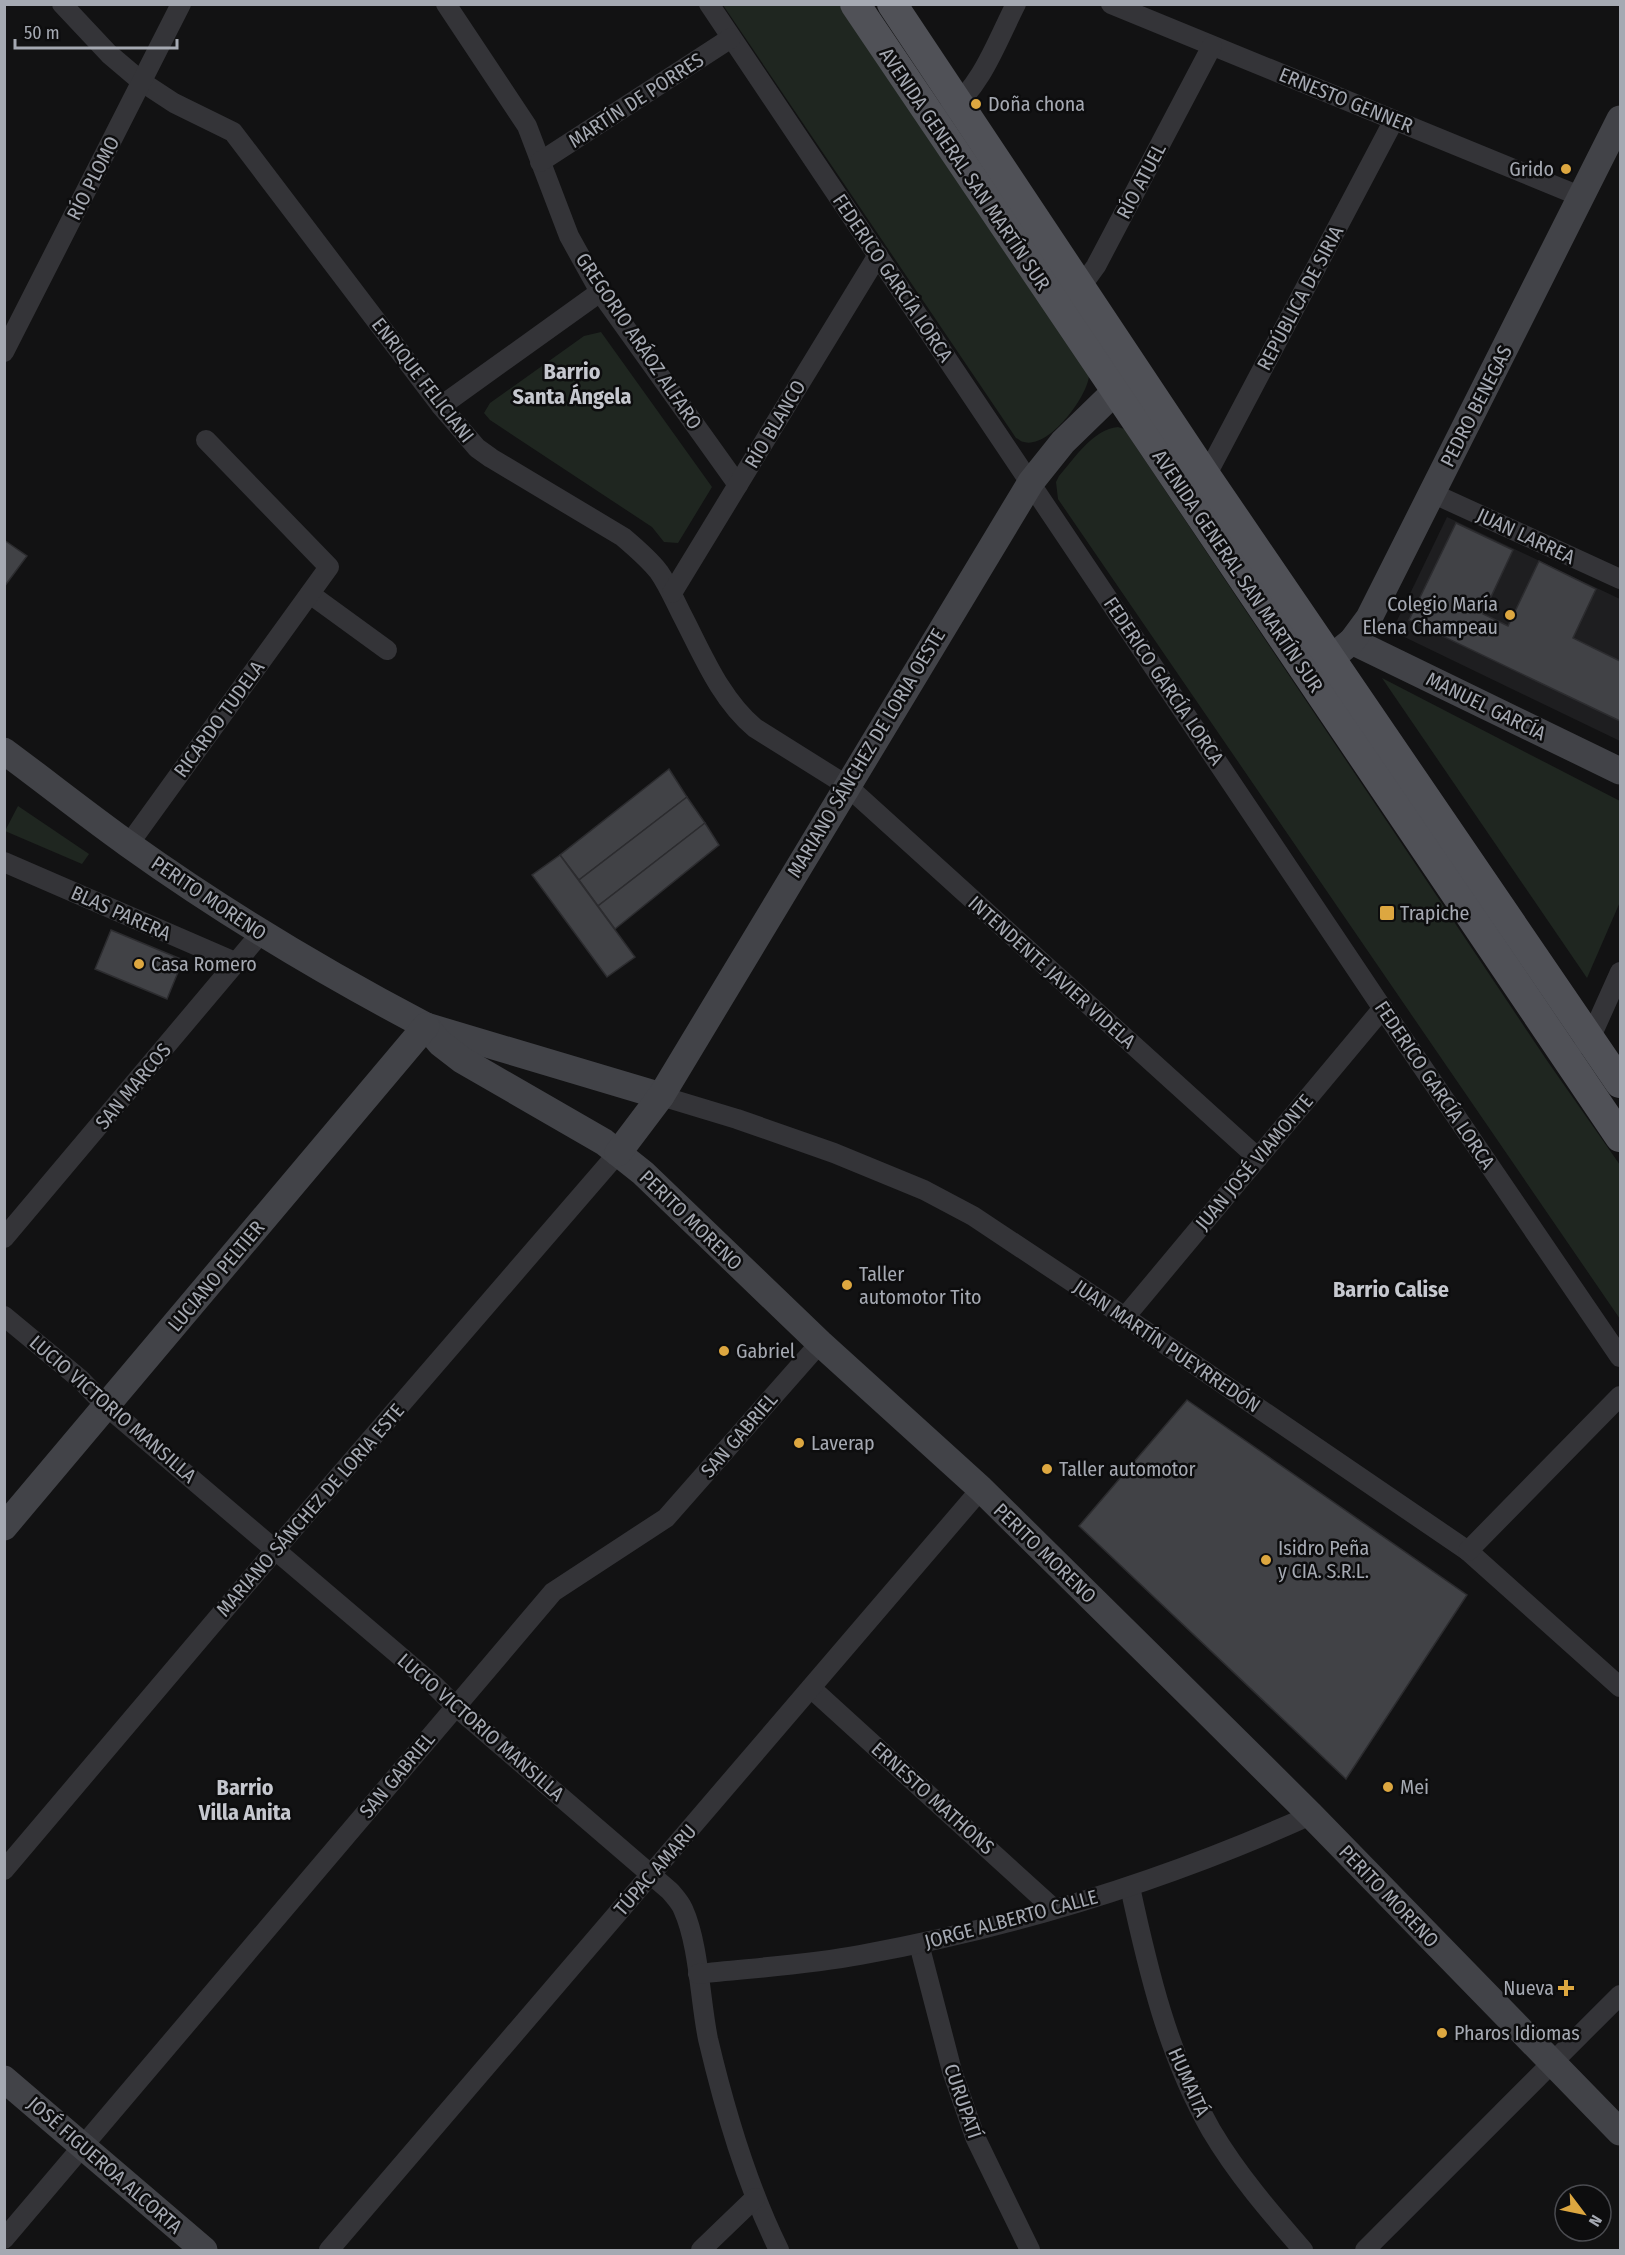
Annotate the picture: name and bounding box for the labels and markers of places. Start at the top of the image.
place label: Doña chona [988,92,1085,116]
marker: Doña chona [969,97,983,111]
place label: Grido [1509,157,1554,181]
marker: Grido [1559,162,1573,176]
place label: Colegio María Elena Champeau [1362,592,1498,639]
marker: Colegio María Elena Champeau [1503,608,1517,622]
place label: Trapiche [1400,901,1469,925]
marker: Trapiche [1378,904,1396,922]
place label: Casa Romero [151,952,257,976]
marker: Casa Romero [132,957,146,971]
place label: Taller automotor Tito [859,1262,981,1309]
marker: Taller automotor Tito [840,1278,854,1292]
place label: Gabriel [736,1339,795,1363]
marker: Gabriel [717,1344,731,1358]
place label: Laverap [811,1431,875,1455]
marker: Laverap [792,1436,806,1450]
place label: Taller automotor [1059,1457,1196,1481]
marker: Taller automotor [1040,1462,1054,1476]
place label: Isidro Peña y CIA. S.R.L. [1278,1536,1369,1583]
marker: Isidro Peña y CIA. S.R.L. [1259,1553,1273,1567]
place label: Mei [1400,1775,1429,1799]
marker: Mei [1381,1780,1395,1794]
place label: Nueva [1503,1976,1554,2000]
marker: Nueva [1559,1981,1573,1995]
place label: Pharos Idiomas [1454,2021,1580,2045]
marker: Pharos Idiomas [1435,2026,1449,2040]

